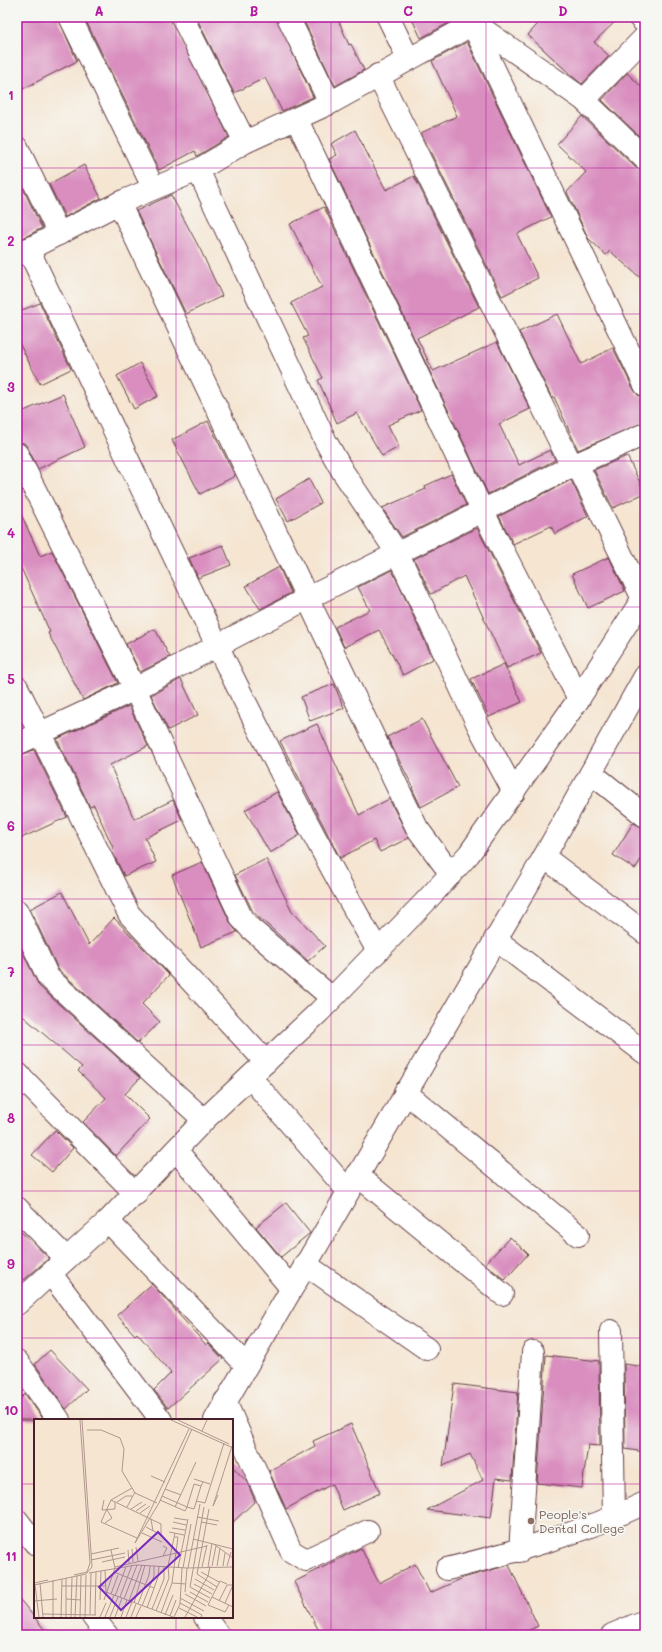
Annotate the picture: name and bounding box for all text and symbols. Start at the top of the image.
text: A [94,2,104,19]
text: B [250,2,259,19]
text: C [403,2,413,19]
text: D [558,2,568,19]
text: 1 [8,86,14,103]
text: 2 [7,232,15,249]
text: 3 [7,378,15,395]
text: 4 [7,524,15,541]
text: 5 [7,670,15,687]
text: 6 [7,817,15,834]
text: 7 [7,963,15,980]
text: 8 [7,1109,15,1126]
text: 9 [7,1255,15,1272]
text: 10 [4,1401,18,1418]
inset map [34,1419,233,1618]
place label: People's Dental College [539,1506,624,1536]
marker: People's Dental College [526,1516,536,1526]
text: 11 [5,1547,17,1564]

